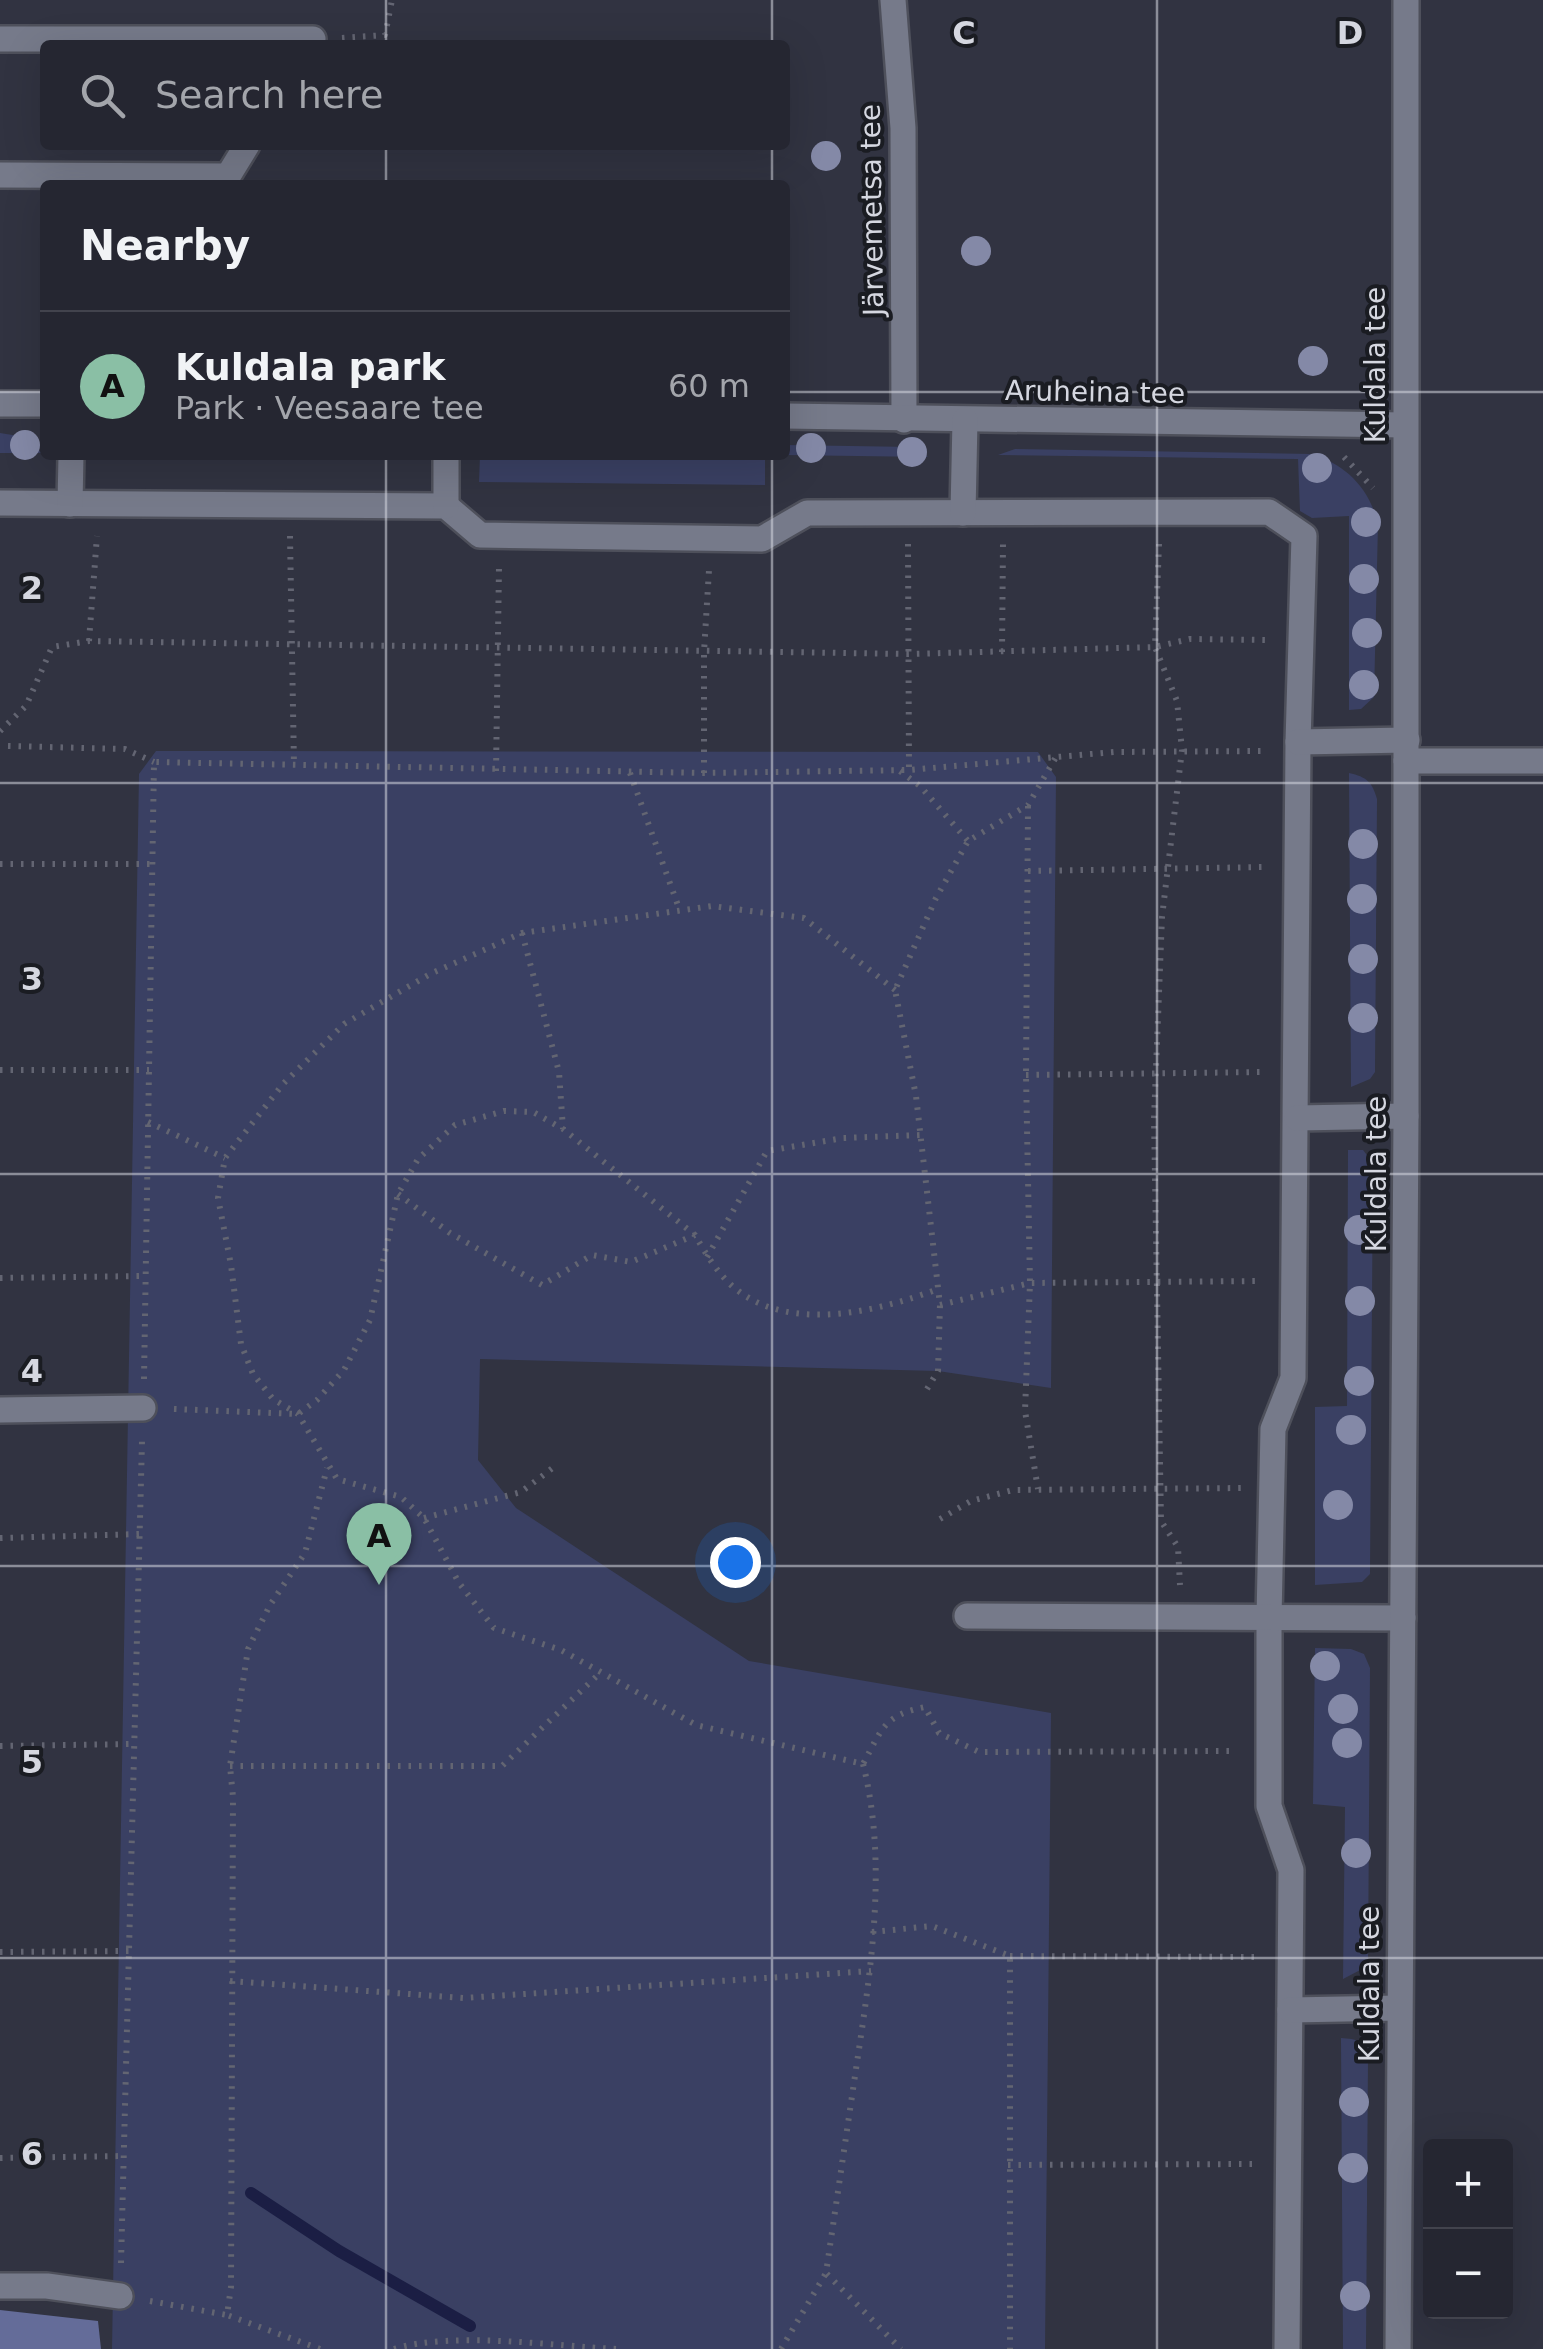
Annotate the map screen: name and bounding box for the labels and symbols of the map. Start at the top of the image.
text: C [952,14,976,52]
text: D [1337,14,1363,52]
street label: Järvemetsa tee [854,104,890,318]
street label: Kuldala tee [1359,287,1392,443]
street label: Aruheina tee [1005,374,1185,410]
text: 2 [21,569,43,607]
text: 3 [21,960,43,998]
street label: Kuldala tee [1360,1096,1393,1252]
text: 4 [21,1352,43,1390]
pin: A [346,1502,412,1585]
your location [710,1537,761,1588]
text: 5 [21,1743,43,1781]
street label: Kuldala tee [1353,1906,1386,2062]
text: 6 [21,2135,43,2173]

